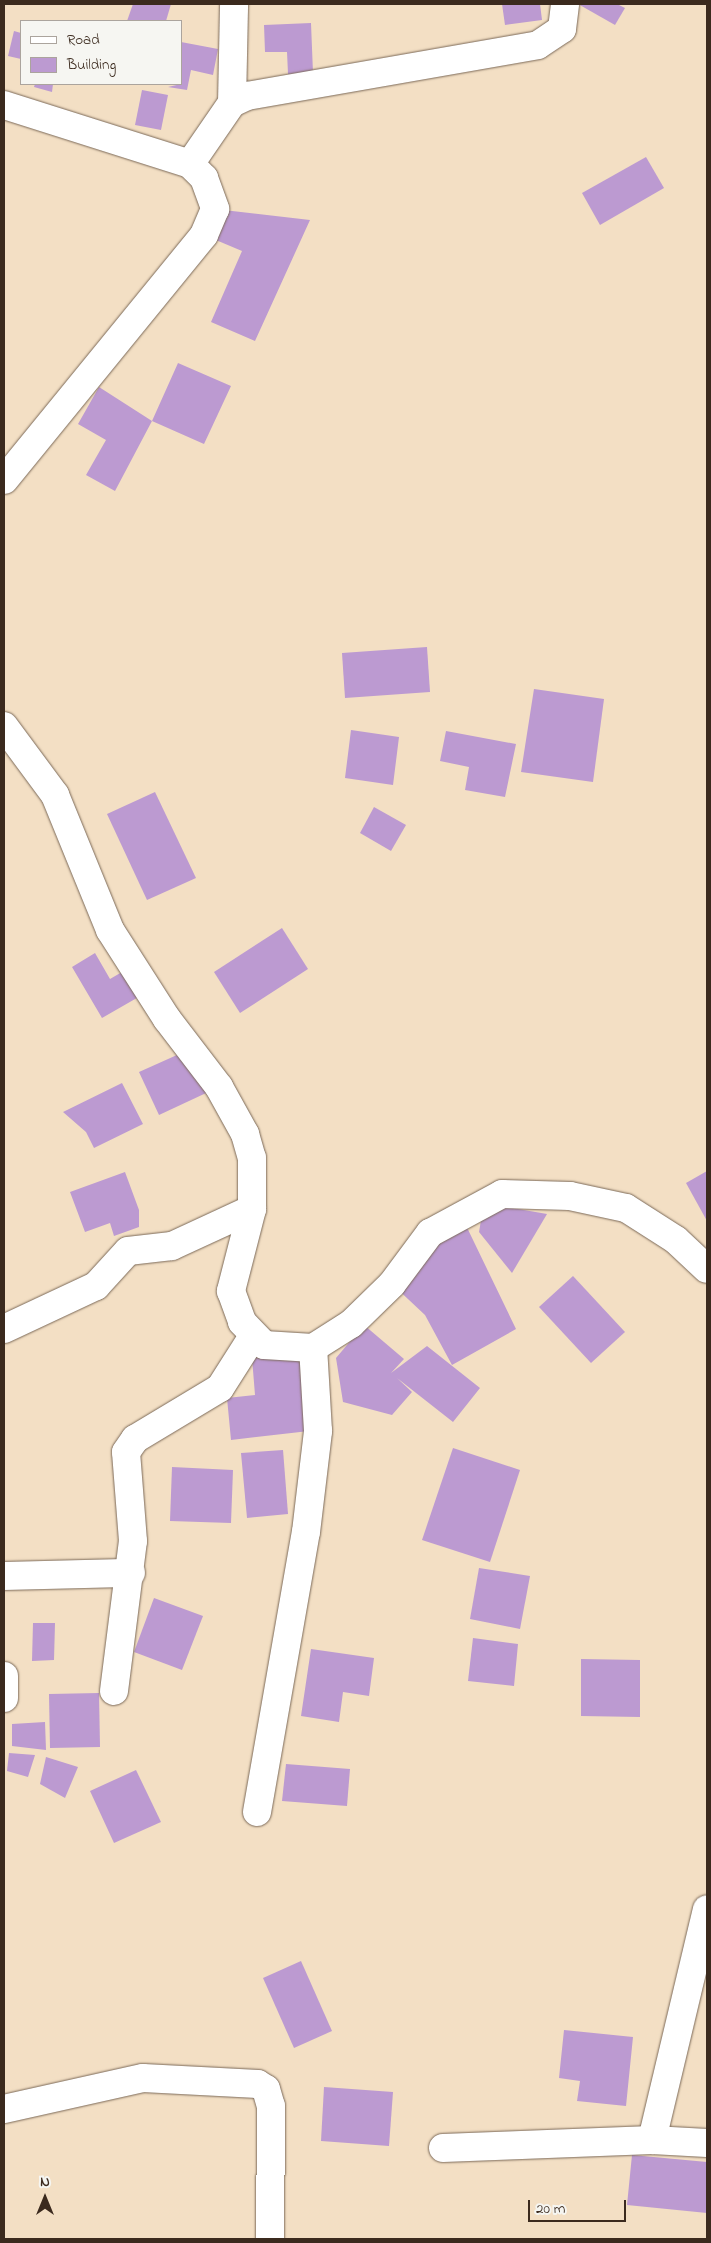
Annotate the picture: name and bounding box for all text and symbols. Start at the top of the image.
legend [20,20,182,85]
text: Road [67,29,100,51]
text: Building [67,54,116,76]
text: N [40,2172,50,2193]
north arrow [20,2173,70,2223]
scale bar [531,2190,628,2222]
text: 20 m [536,2198,565,2220]

